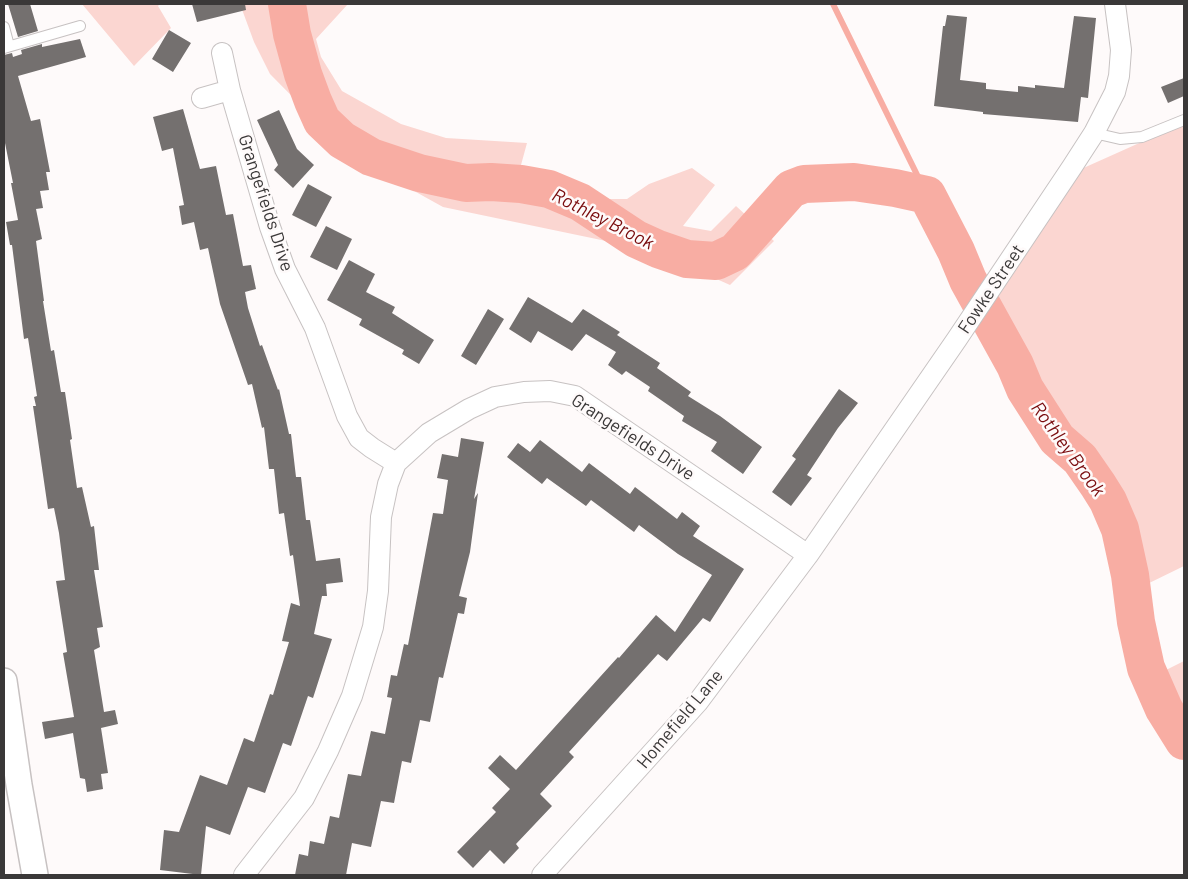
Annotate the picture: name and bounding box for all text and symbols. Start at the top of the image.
street label: Grangefields Drive [234,132,298,274]
water label: Rothley Brook [548,184,658,254]
street label: Fowke Street [953,240,1029,338]
street label: Grangefields Drive [567,389,699,485]
water label: Rothley Brook [1026,397,1110,501]
street label: Homefield Lane [632,665,728,773]

